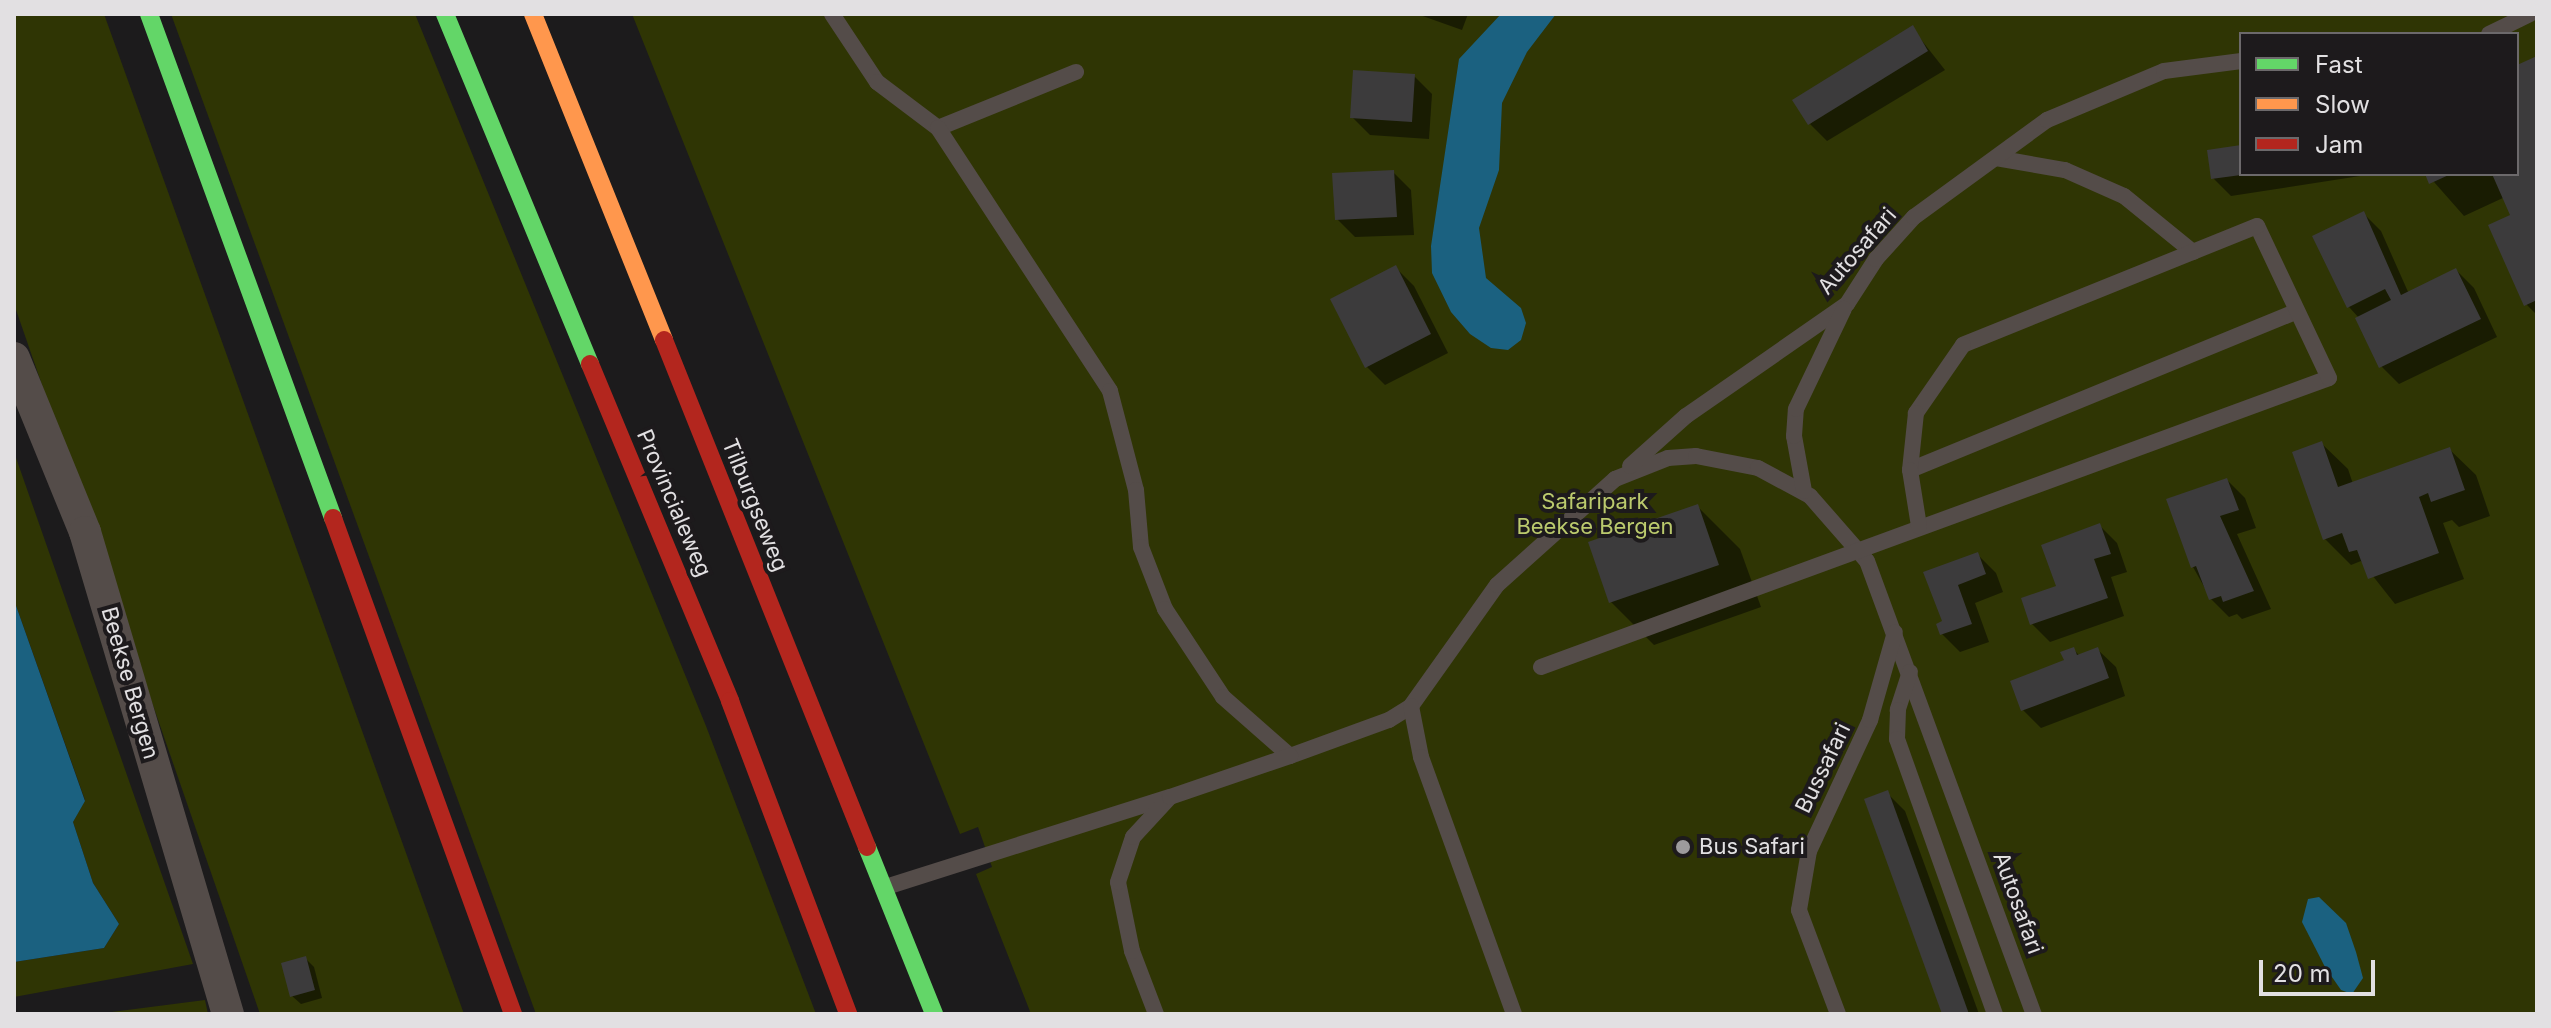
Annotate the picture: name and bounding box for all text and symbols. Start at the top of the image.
legend [2239,32,2519,176]
text: Fast [2315,50,2363,79]
text: Slow [2315,90,2370,119]
text: Jam [2315,130,2363,159]
street label: Autosafari [1812,202,1902,300]
street label: Provincialeweg [631,425,717,581]
street label: Tilburgseweg [716,435,794,575]
park label: Safaripark Beekse Bergen [1516,488,1674,540]
street label: Beekse Bergen [96,604,164,762]
street label: Bussafari [1790,719,1856,817]
place label: Bus Safari [1699,834,1805,860]
marker: Bus Safari [1674,838,1692,856]
street label: Autosafari [1987,848,2049,958]
scale bar [2263,944,2379,994]
text: 20 m [2273,959,2331,988]

